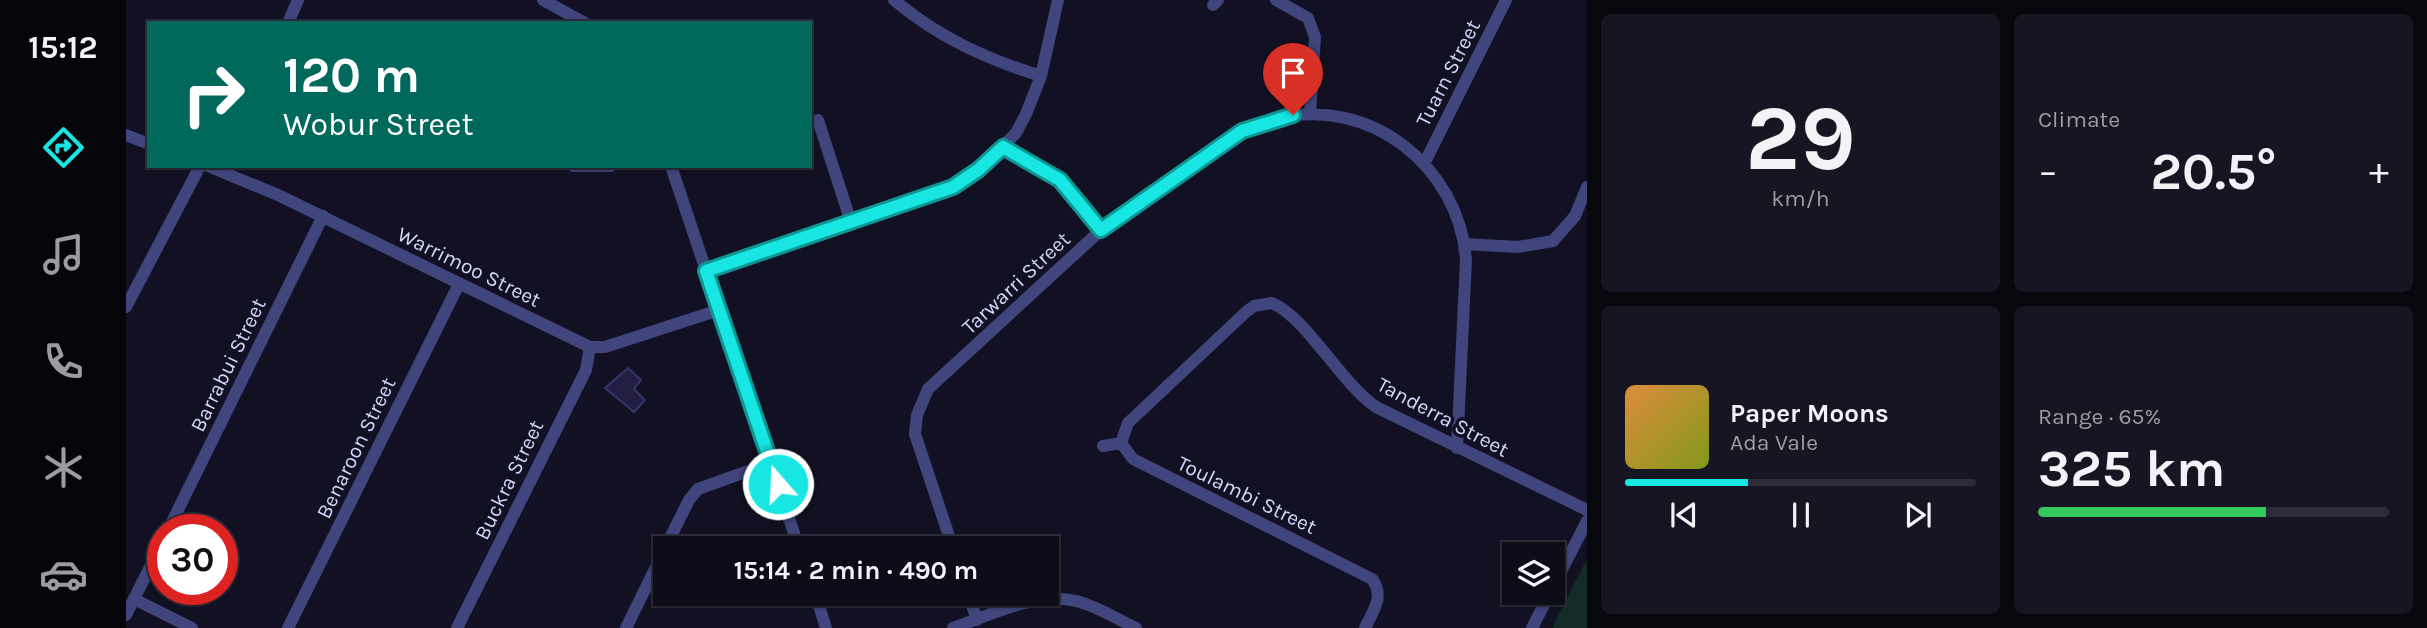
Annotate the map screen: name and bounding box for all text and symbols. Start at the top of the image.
street label: Tuarn Street [1411,16,1485,130]
text: 15:12 [28,29,98,66]
pin [1263,43,1323,115]
text: 120 m [283,47,420,104]
icon: right [168,49,259,140]
icon: arrive [1274,54,1312,92]
text: 29 [1745,86,1856,192]
text: Wobur Street [283,106,473,143]
text: Climate [2038,106,2120,133]
icon: directions [39,123,88,172]
text: 20.5° [2151,141,2277,202]
text: − [2038,149,2058,194]
text: + [2369,149,2389,194]
text: km/h [1771,185,1830,212]
street label: Warrimoo Street [393,222,545,312]
street label: Tarwarri Street [957,227,1075,339]
icon: music [39,230,88,279]
street label: Barrabui Street [185,294,271,436]
icon: phone [39,337,88,386]
street label: Tanderra Street [1373,372,1513,462]
street label: Benaroon Street [311,373,401,522]
text: Paper Moons [1730,398,1889,429]
text: Range · 65% [2038,403,2161,430]
street label: Buckra Street [470,416,548,544]
text: Ada Vale [1730,429,1818,456]
text: 325 km [2038,438,2225,499]
icon: climate [39,443,88,492]
position arrow [741,447,815,521]
street label: Toulambi Street [1174,451,1320,539]
icon: previous [1665,496,1703,534]
icon: pause [1782,496,1820,534]
icon: next [1899,496,1937,534]
speed limit sign: 30 [147,514,238,605]
map controls [1502,542,1565,605]
button: layers [1502,542,1565,605]
icon: car [39,550,88,599]
text: 15:14 · 2 min · 490 m [734,555,978,586]

